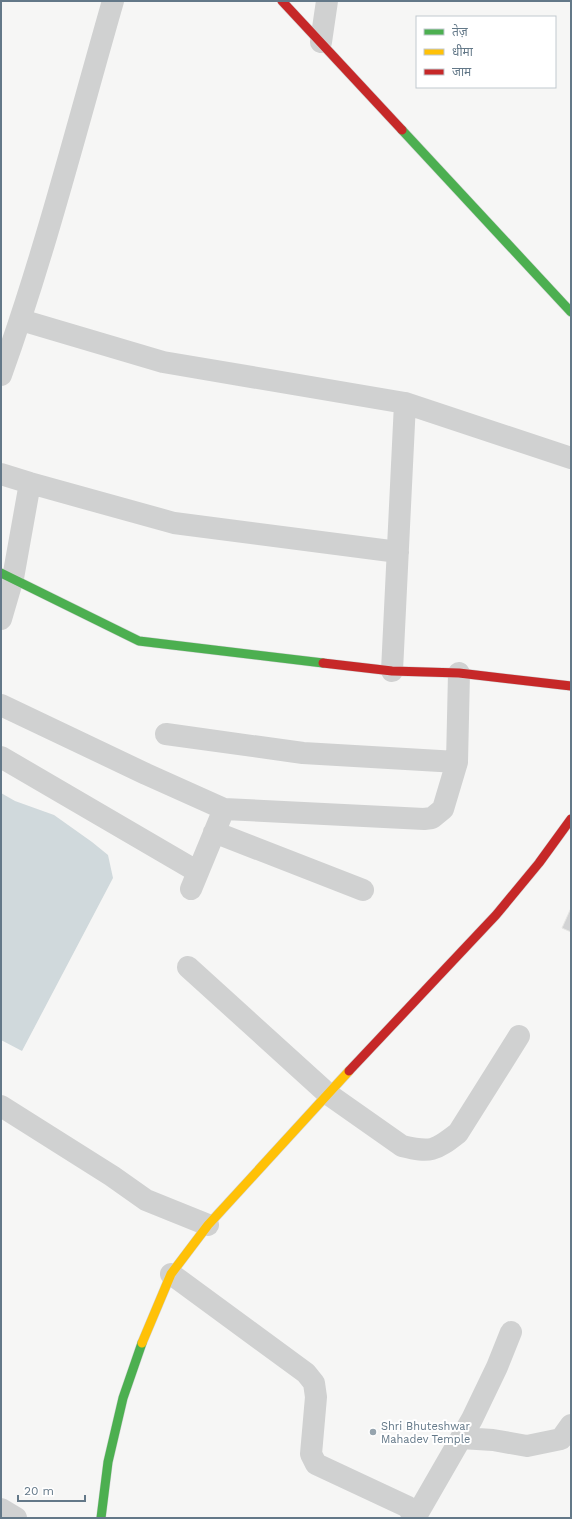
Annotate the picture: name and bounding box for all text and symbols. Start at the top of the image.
legend [416,16,556,88]
text: तेज़ [452,24,469,39]
text: धीमा [452,44,474,59]
text: जाम [452,65,472,79]
place label: Shri Bhuteshwar Mahadev Temple [381,1420,471,1446]
marker: Shri Bhuteshwar Mahadev Temple [368,1427,378,1437]
scale bar [18,1477,85,1503]
text: 20 m [24,1484,54,1498]

